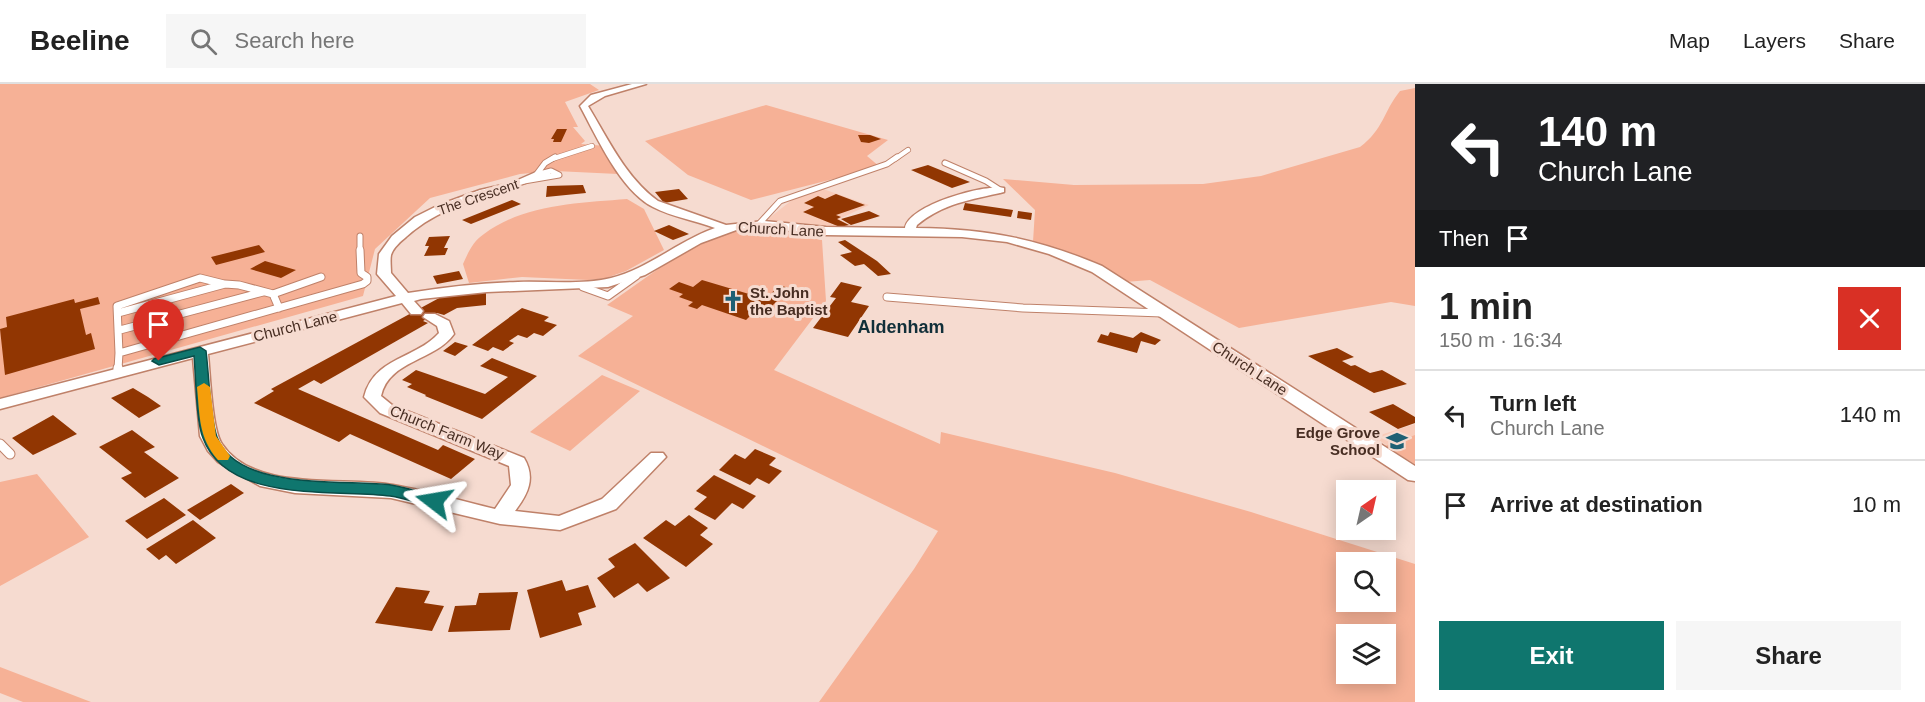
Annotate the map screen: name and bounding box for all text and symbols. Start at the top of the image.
search box [166,14,586,68]
text: Beeline [30,25,130,56]
icon: search [187,25,220,58]
text: Search here [235,28,354,53]
text: Map [1669,29,1710,52]
text: Layers [1743,29,1806,52]
text: Share [1839,29,1895,52]
icon: left [1439,108,1517,186]
text: 140 m [1538,108,1657,155]
text: Church Lane [1538,157,1693,187]
street label: The Crescent [436,176,520,218]
street label: Church Lane [738,218,824,240]
icon: arrive [1501,222,1534,255]
text: Then [1439,226,1489,251]
place label: St. John the Baptist [750,284,828,318]
text: 1 min [1439,286,1533,327]
button: close [1838,287,1901,350]
church icon: St. John the Baptist [721,289,745,313]
pin [133,299,184,361]
street label: Church Lane [251,307,339,345]
icon: arrive [142,308,175,341]
district label: Aldenham [857,317,945,337]
text: 150 m · 16:34 [1439,329,1562,351]
street label: Church Lane [1209,337,1291,399]
text: Turn left [1490,391,1576,416]
icon: left [1439,399,1472,432]
street label: Church Farm Way [388,401,507,463]
text: 140 m [1840,402,1901,427]
text: Church Lane [1490,417,1605,439]
place label: Edge Grove School [1296,424,1380,458]
school or university icon: Edge Grove School [1385,429,1409,453]
position arrow [402,469,466,533]
north arrow [1336,480,1396,540]
map controls [1336,480,1396,684]
icon: arrive [1439,489,1472,522]
text: Arrive at destination [1490,492,1703,517]
text: 10 m [1852,492,1901,517]
button: search [1336,552,1396,612]
button: Exit [1439,621,1664,690]
button: Share [1676,621,1901,690]
button: layers [1336,624,1396,684]

